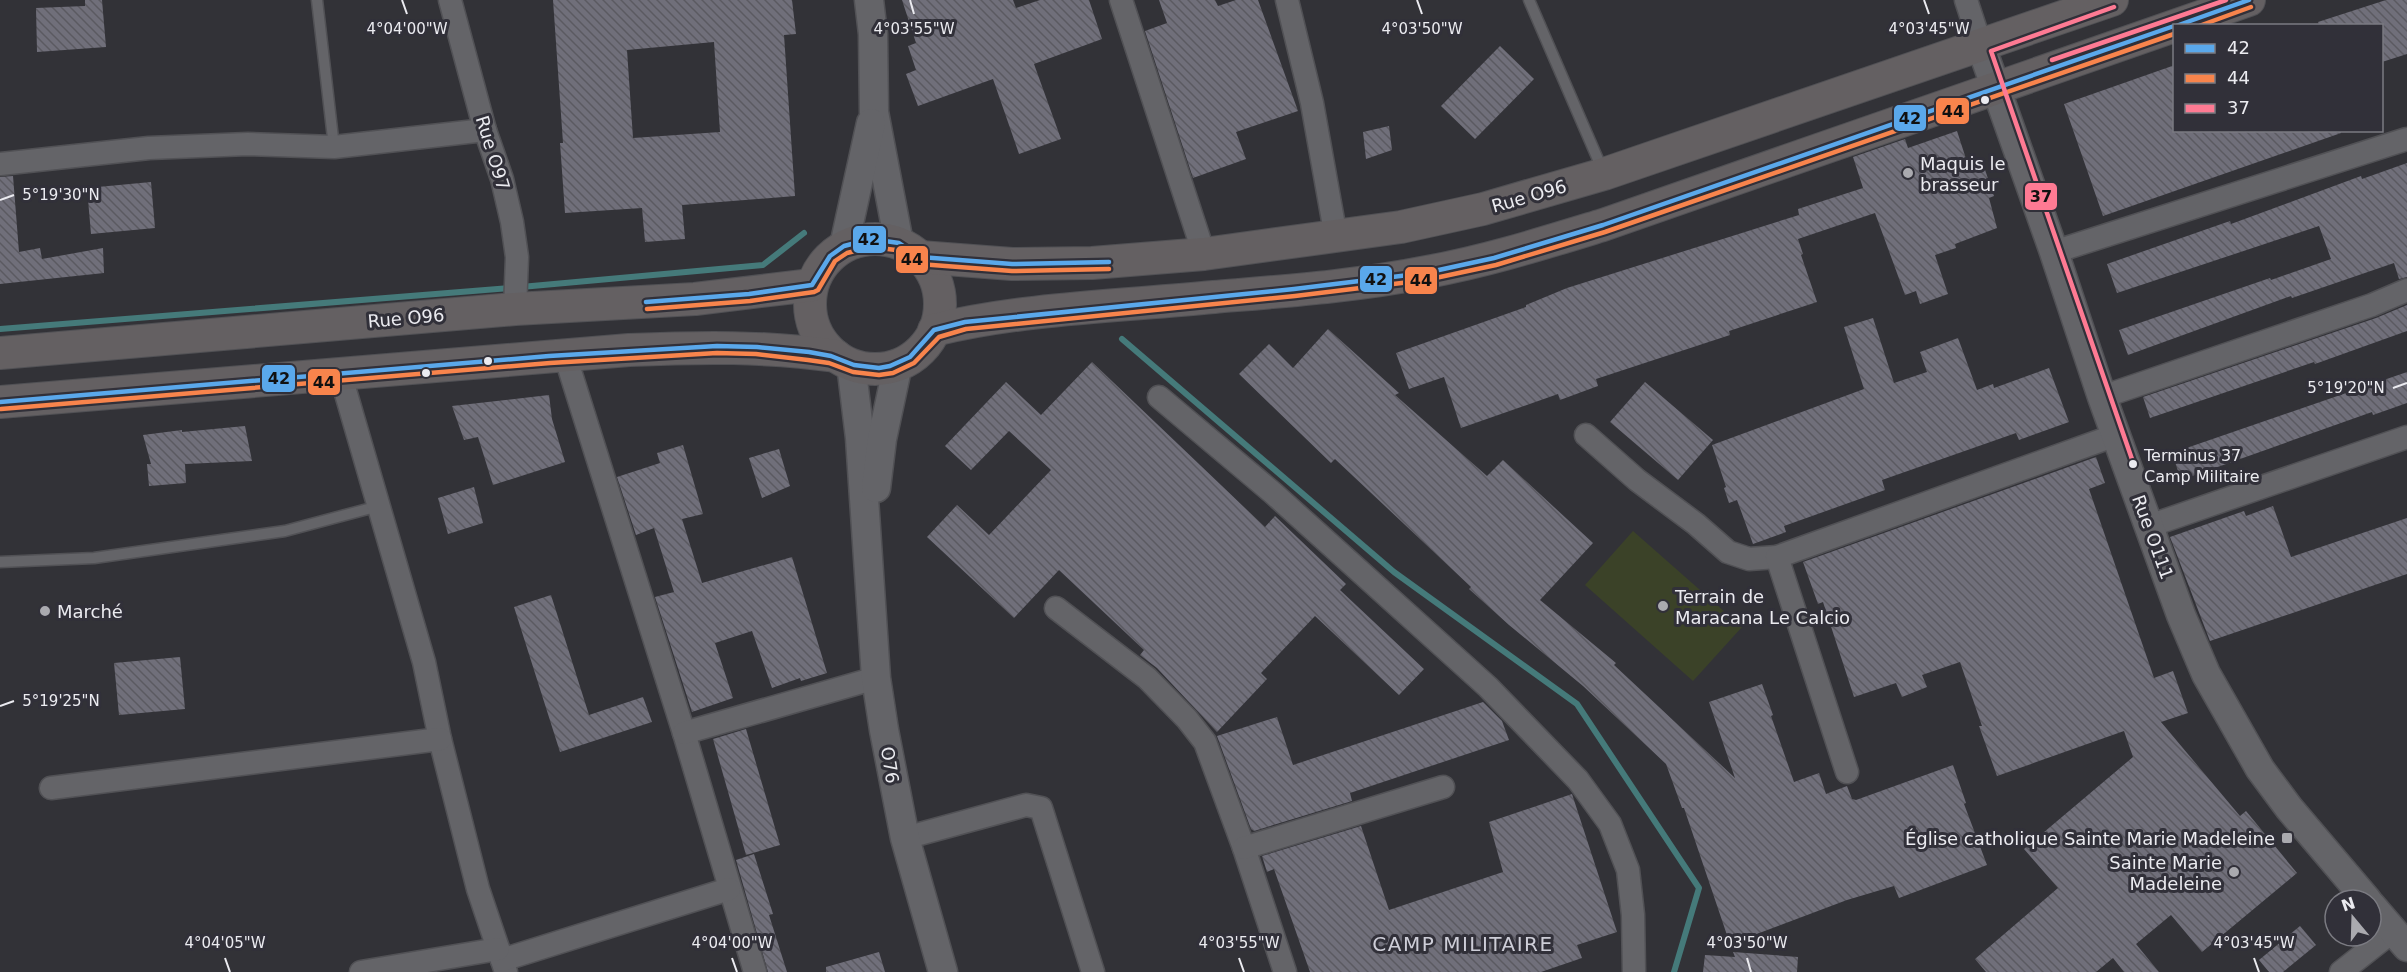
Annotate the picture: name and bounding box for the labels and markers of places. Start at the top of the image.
unlabelled marker [1979,94,1991,106]
place label: Maquis le brasseur [1920,153,2006,195]
marker: Maquis le brasseur [1901,166,1915,180]
unlabelled marker [482,355,494,367]
unlabelled marker [420,367,432,379]
place label: Terminus 37 Camp Militaire [2143,446,2260,486]
marker: Terminus 37 Camp Militaire [2127,458,2139,470]
place label: Terrain de Maracana Le Calcio [1674,586,1850,628]
marker: Terrain de Maracana Le Calcio [1656,599,1670,613]
place label: Marché [57,601,123,622]
marker: Marché [38,604,52,618]
place label: Église catholique Sainte Marie Madeleine [1905,828,2275,849]
marker: Église catholique Sainte Marie Madeleine [2280,831,2294,845]
place label: Sainte Marie Madeleine [2109,852,2222,894]
marker: Sainte Marie Madeleine [2227,865,2241,879]

